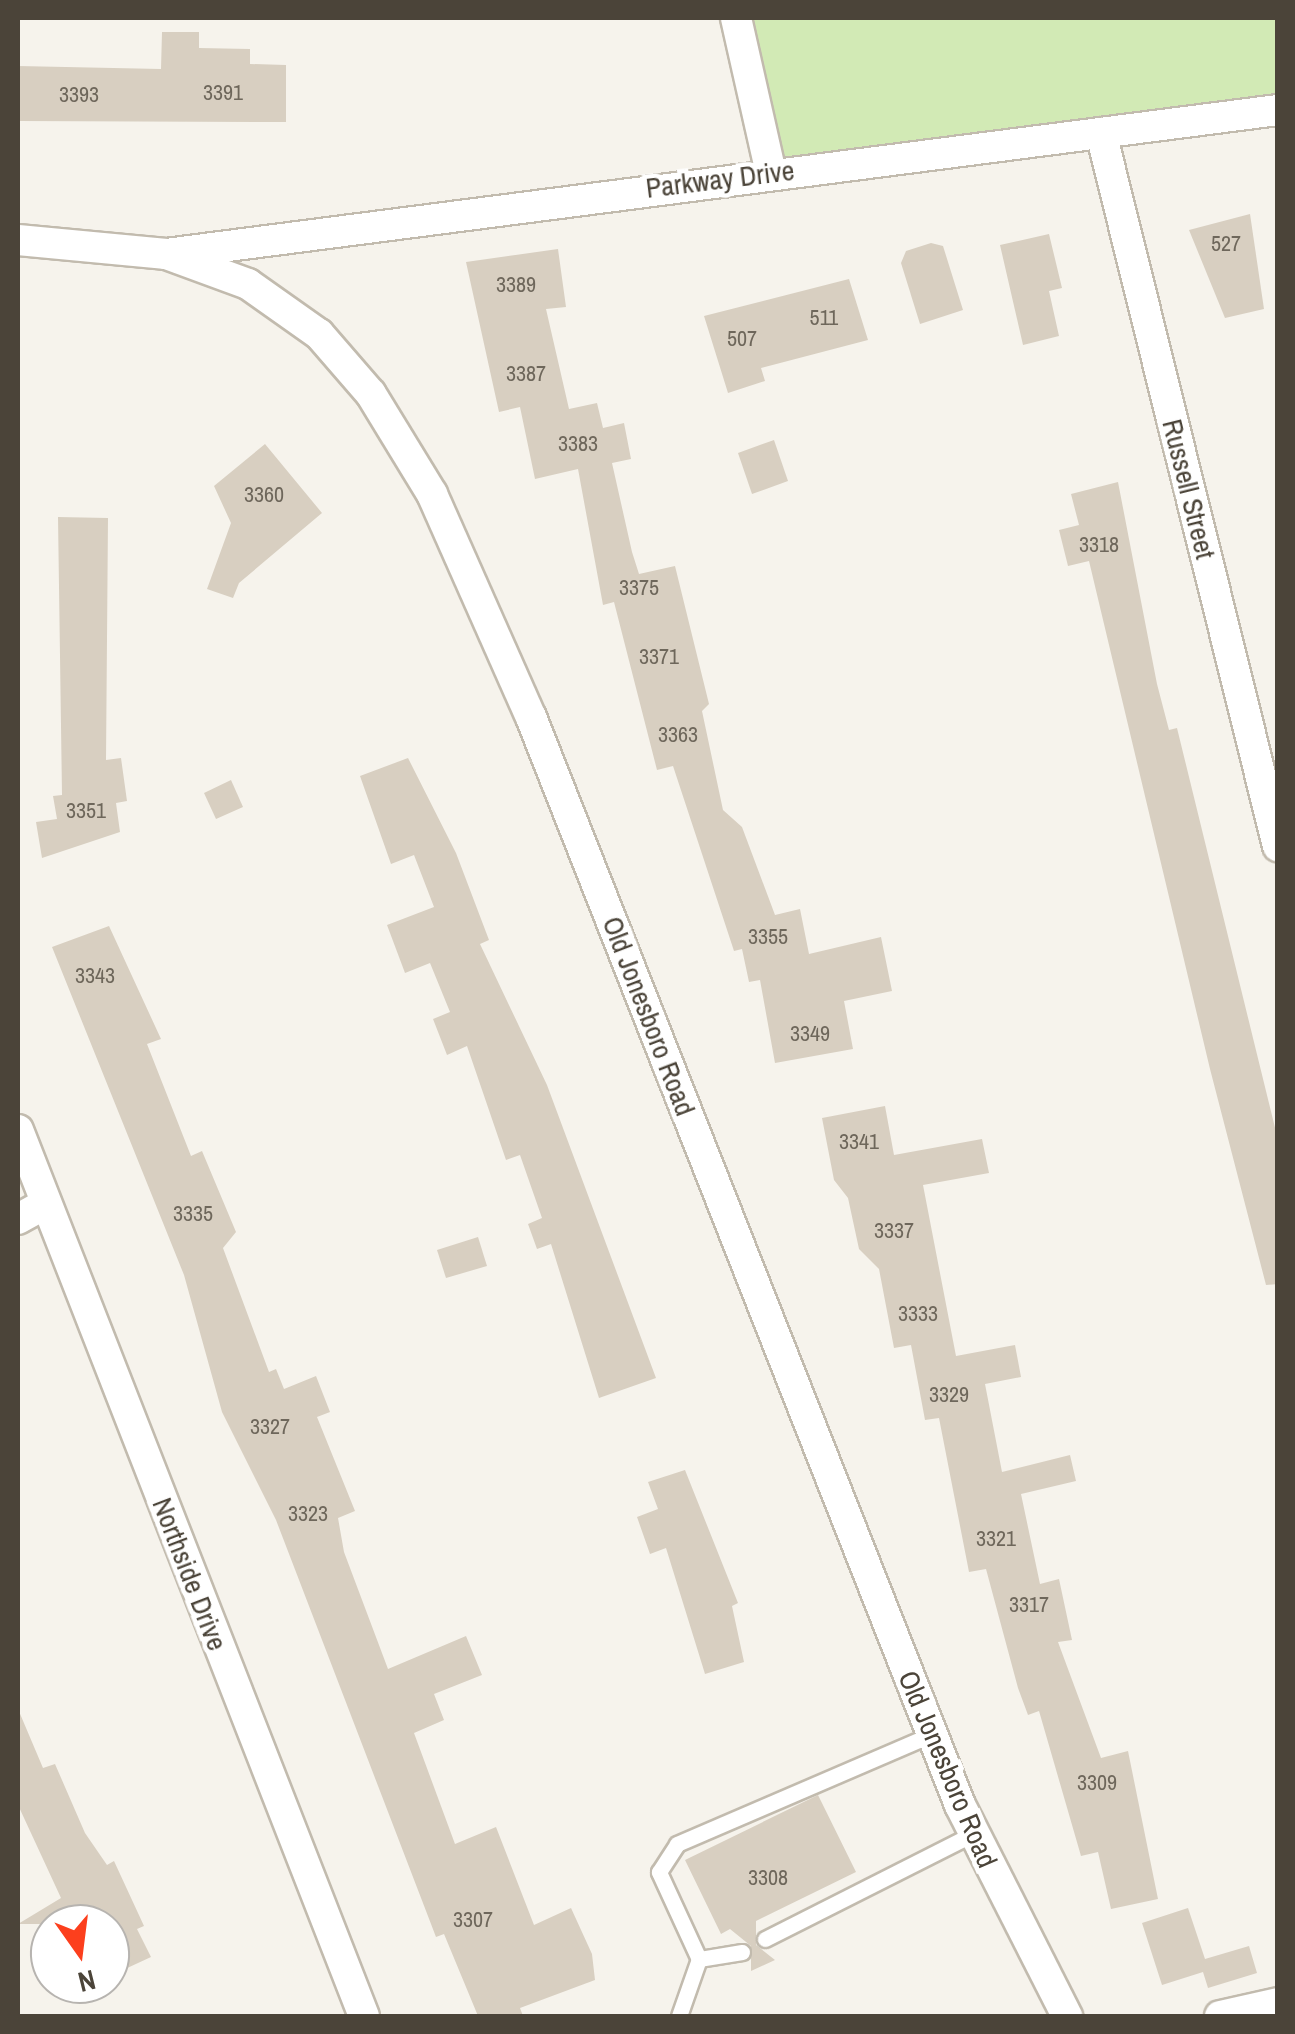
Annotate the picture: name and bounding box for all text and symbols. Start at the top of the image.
house number: 3391 [203,80,243,106]
house number: 3393 [59,82,99,108]
street label: Parkway Drive [644,153,796,205]
house number: 527 [1211,231,1241,257]
house number: 3389 [496,272,536,298]
house number: 511 [810,305,838,331]
house number: 507 [727,326,757,352]
house number: 3387 [506,361,546,387]
street label: Russell Street [1155,416,1223,562]
house number: 3383 [558,431,598,457]
house number: 3360 [244,482,284,508]
house number: 3318 [1079,532,1119,558]
house number: 3375 [619,575,659,601]
house number: 3371 [639,644,679,670]
house number: 3363 [658,722,698,748]
house number: 3351 [66,798,106,824]
street label: Old Jonesboro Road [596,912,702,1120]
house number: 3355 [748,924,788,950]
house number: 3343 [75,963,115,989]
house number: 3349 [790,1021,830,1047]
house number: 3341 [839,1129,879,1155]
house number: 3335 [173,1201,213,1227]
house number: 3337 [874,1218,914,1244]
house number: 3333 [898,1301,938,1327]
house number: 3329 [929,1382,969,1408]
house number: 3327 [250,1414,290,1440]
street label: Northside Drive [146,1493,234,1655]
house number: 3323 [288,1501,328,1527]
house number: 3321 [976,1526,1016,1552]
house number: 3317 [1009,1592,1049,1618]
street label: Old Jonesboro Road [891,1666,1005,1872]
house number: 3309 [1077,1770,1117,1796]
house number: 3308 [748,1865,788,1891]
north arrow [30,1904,130,2004]
house number: 3307 [453,1907,493,1933]
text: N [74,1961,99,2002]

